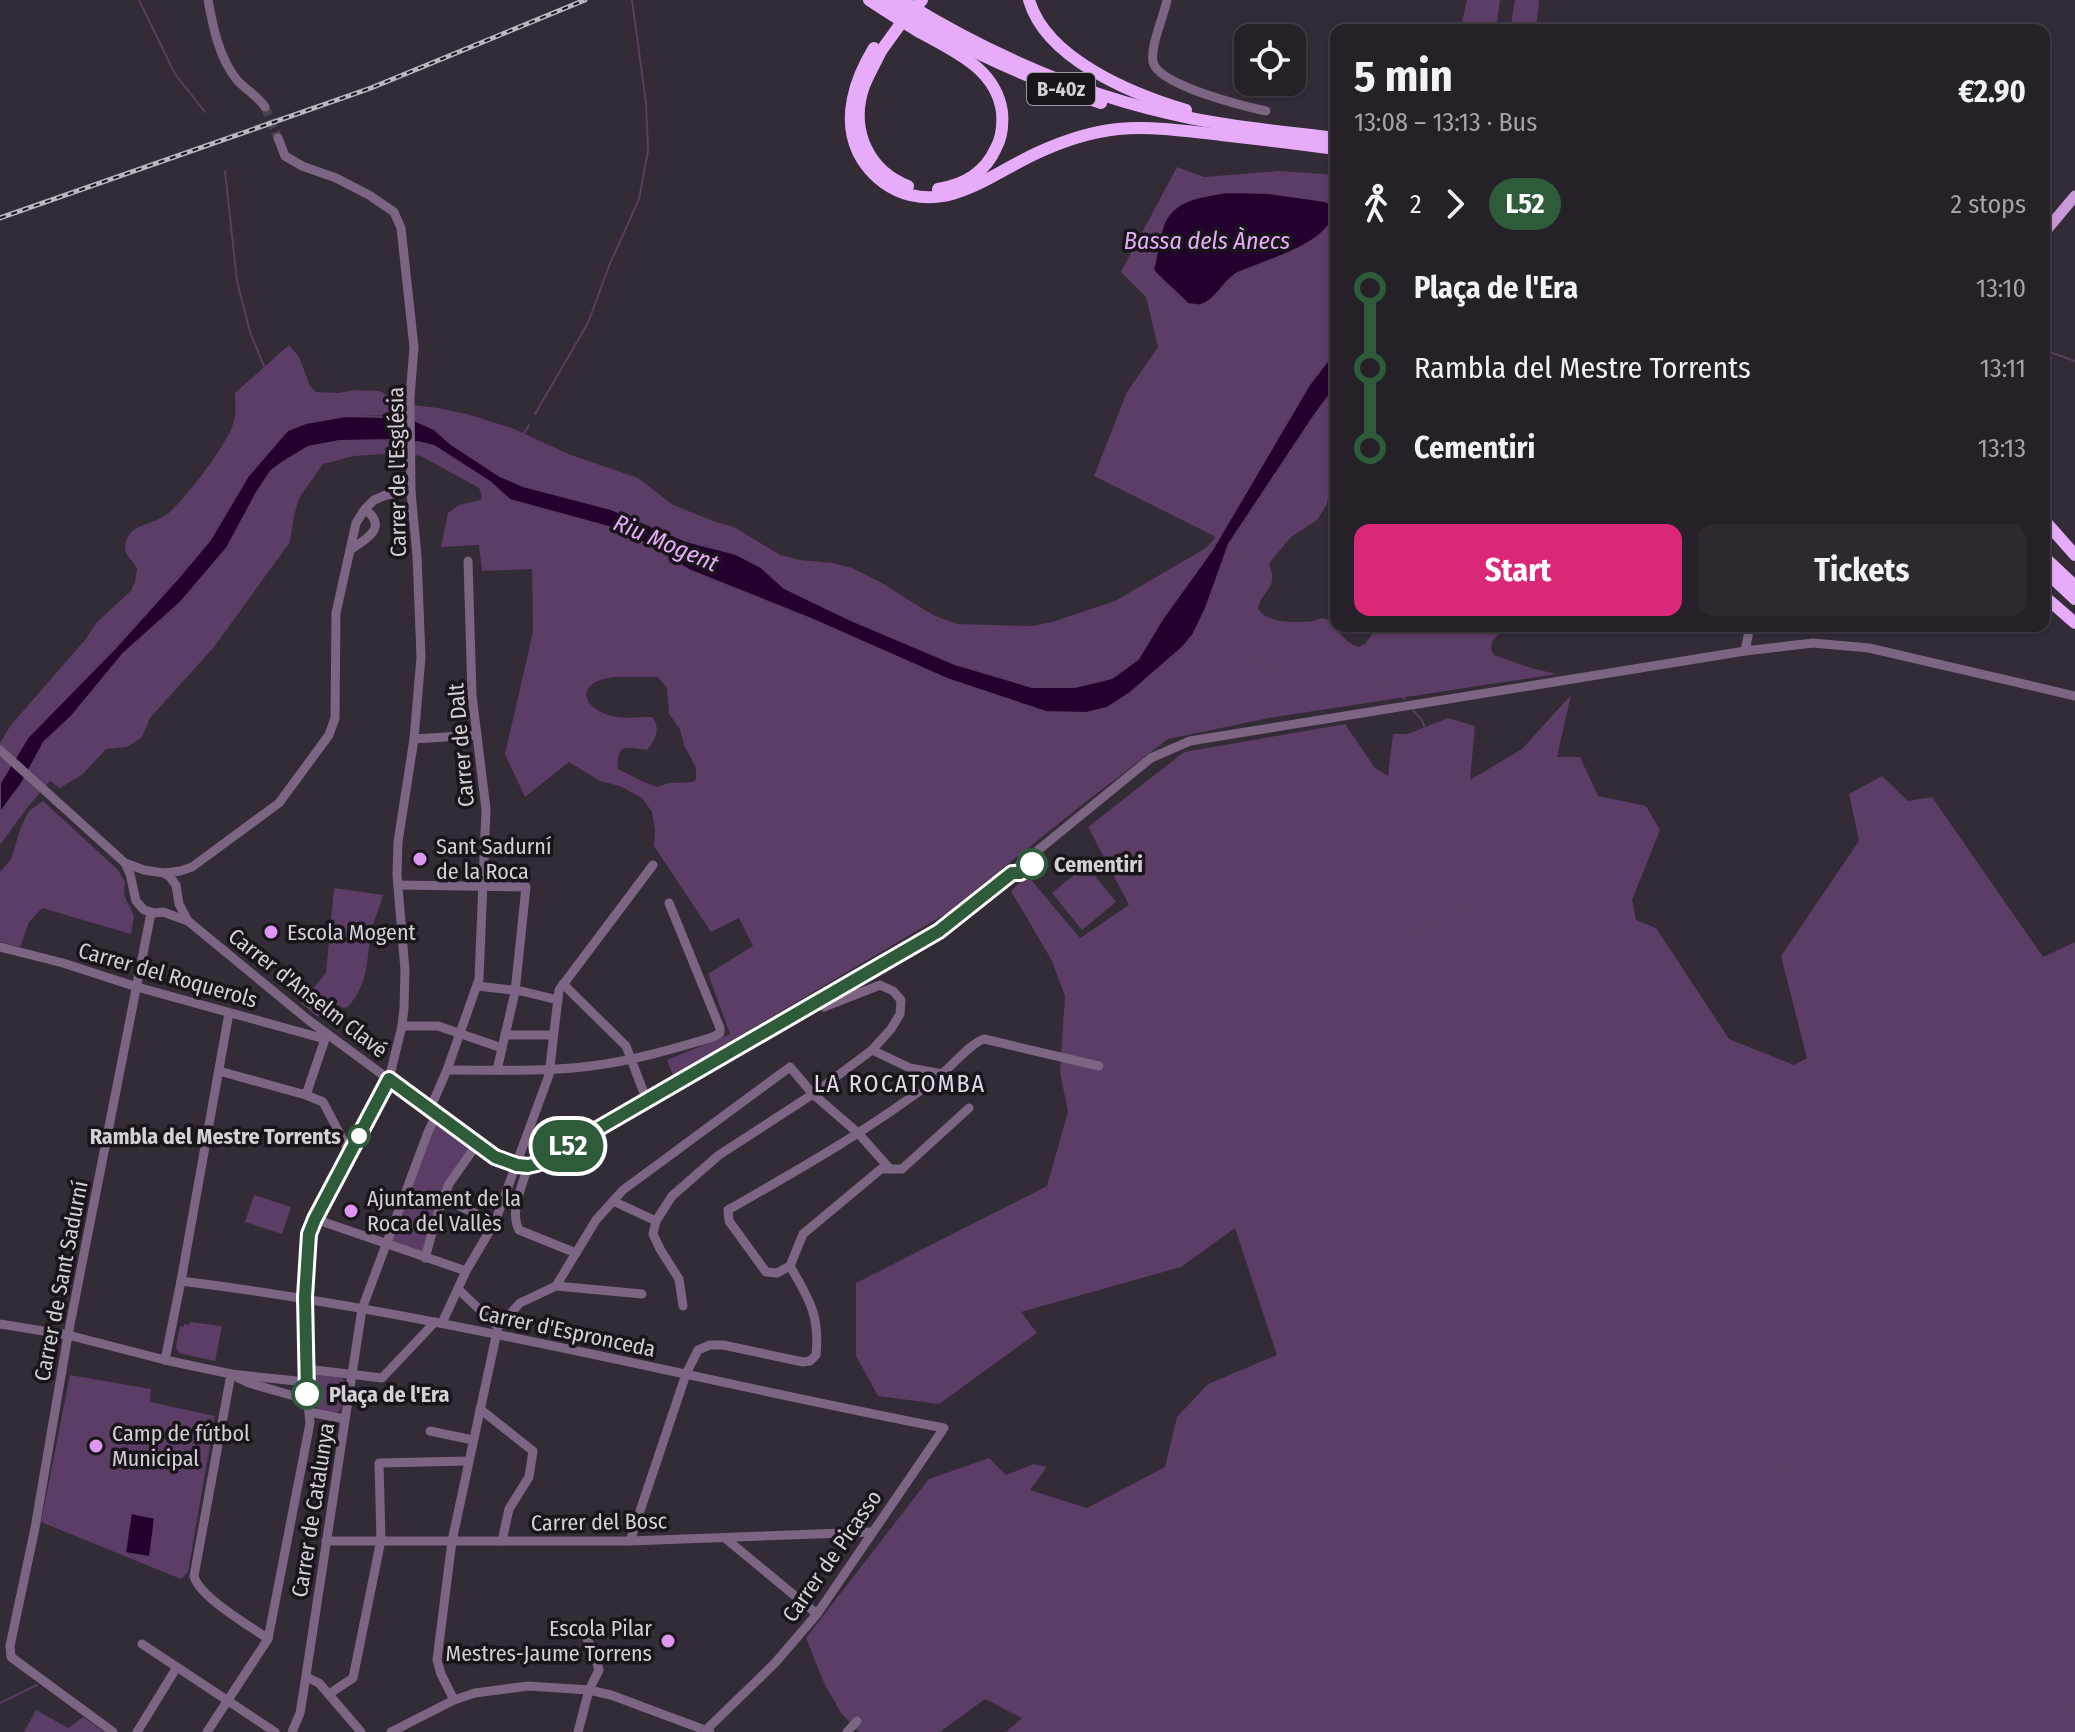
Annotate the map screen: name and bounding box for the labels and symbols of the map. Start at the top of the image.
road number: B-40z [1027,73,1095,105]
water label: Bassa dels Ànecs [1124,226,1290,255]
street label: Carrer de l'Església [382,387,412,557]
water label: Riu Mogent [610,508,723,578]
street label: Carrer de Dalt [442,681,480,808]
place label: Sant Sadurní de la Roca [436,833,552,885]
marker: Cementiri [1017,849,1047,879]
marker: Sant Sadurní de la Roca [411,850,429,868]
place label: Cementiri [1054,851,1143,878]
place label: Escola Mogent [287,919,416,946]
street label: Carrer d'Anselm Clavé [223,922,393,1064]
marker: Escola Mogent [262,923,280,941]
street label: Carrer del Roquerols [75,937,261,1013]
district label: LA ROCATOMBA [814,1070,986,1098]
line badge: L52 [522,1120,614,1172]
place label: Rambla del Mestre Torrents [90,1123,341,1150]
marker: Rambla del Mestre Torrents [348,1125,370,1147]
street label: Carrer de Sant Sadurní [28,1178,94,1383]
place label: Ajuntament de la Roca del Vallès [367,1185,521,1237]
marker: Ajuntament de la Roca del Vallès [342,1202,360,1220]
street label: Carrer d'Espronceda [476,1299,658,1363]
marker: Plaça de l'Era [292,1379,322,1409]
place label: Plaça de l'Era [329,1381,449,1408]
place label: Camp de fútbol Municipal [112,1420,250,1472]
street label: Carrer de Catalunya [286,1421,340,1599]
marker: Camp de fútbol Municipal [87,1437,105,1455]
street label: Carrer de Picasso [776,1485,888,1627]
street label: Carrer del Bosc [531,1507,668,1537]
place label: Escola Pilar Mestres-Jaume Torrens [445,1615,652,1667]
marker: Escola Pilar Mestres-Jaume Torrens [659,1632,677,1650]

